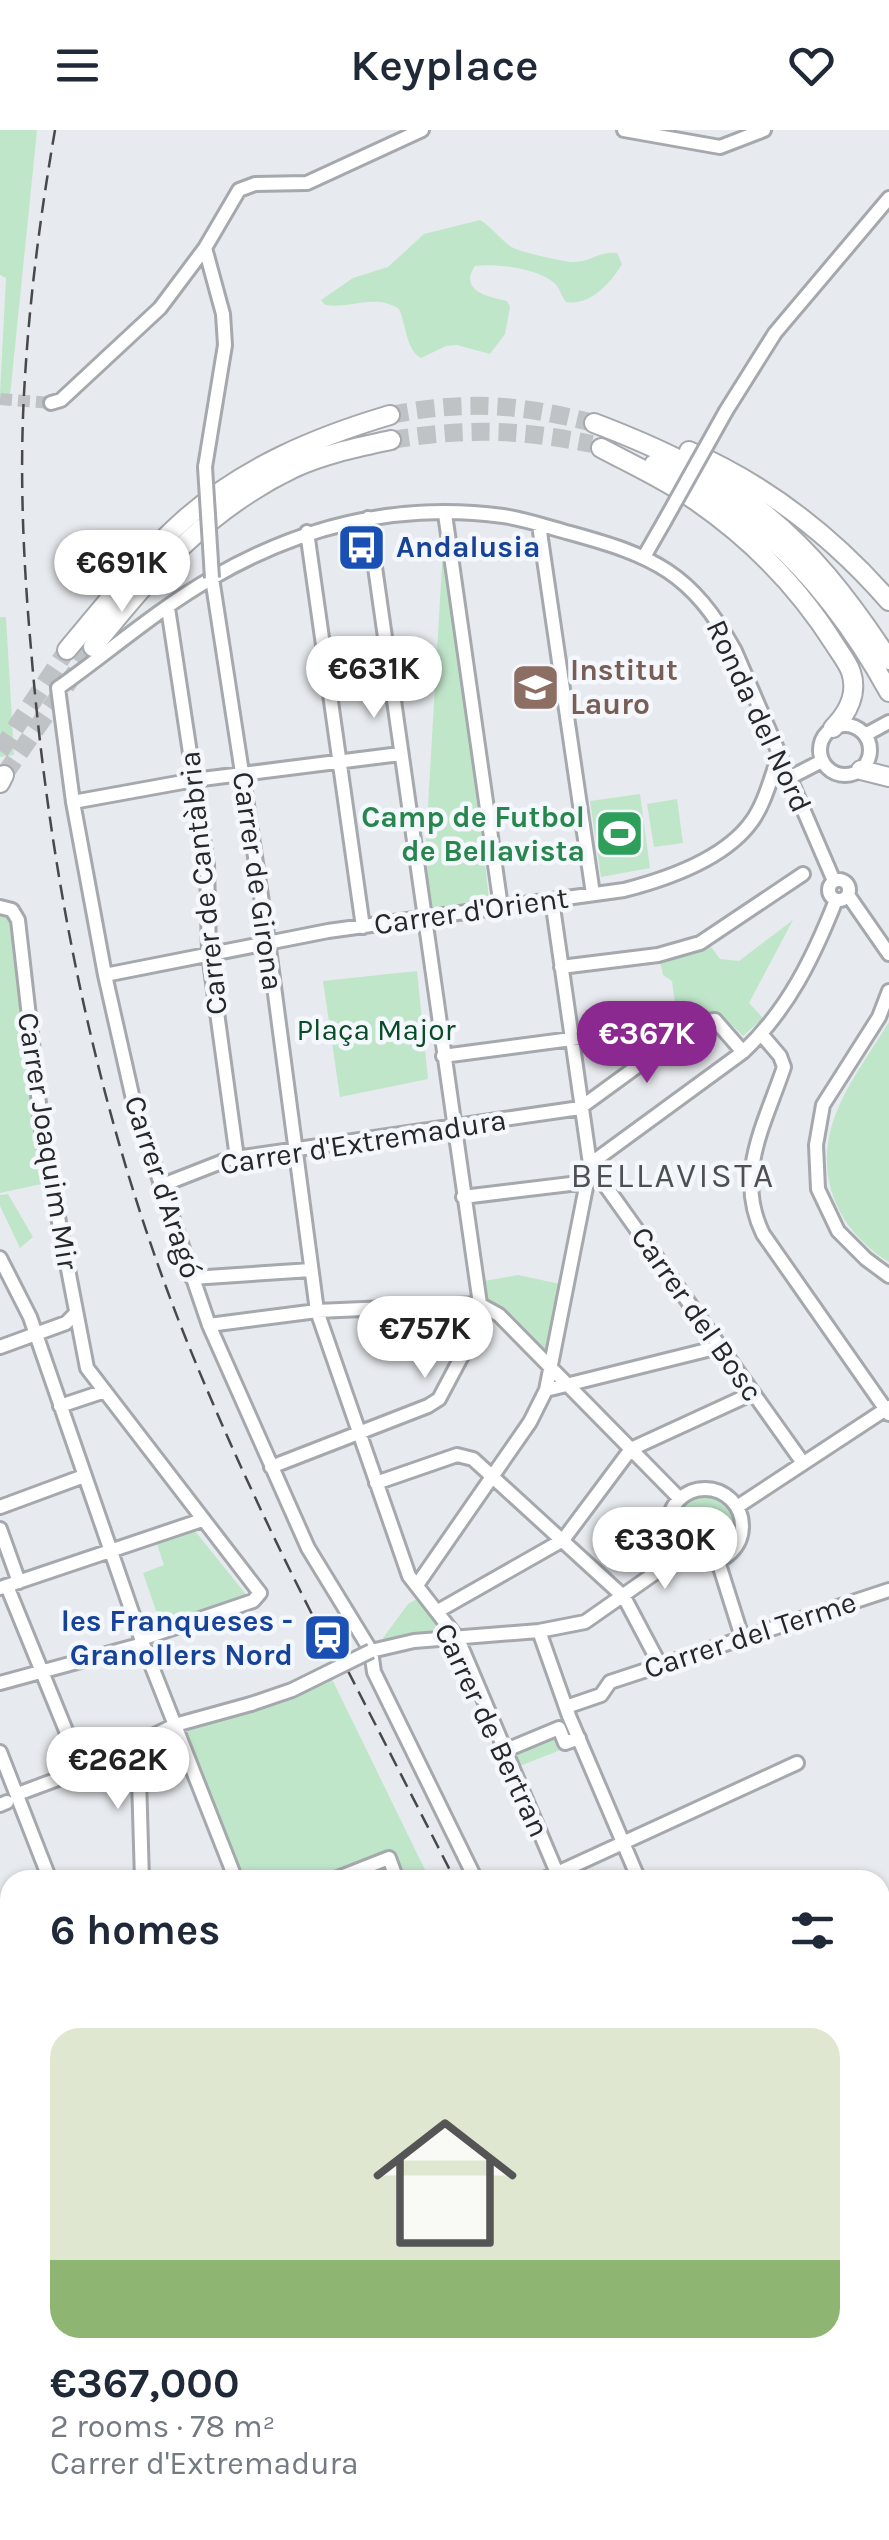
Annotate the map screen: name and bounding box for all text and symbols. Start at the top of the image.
icon: menu [50,38,105,93]
icon: heart [784,38,839,93]
text: Keyplace [350,39,539,91]
bus stop icon: Andalusia [335,521,387,573]
place label: Andalusia [396,529,541,565]
pin: €691K [52,530,192,615]
text: €691K [76,544,168,581]
street label: Ronda del Nord [699,614,819,818]
pin: €631K [304,636,444,721]
text: €631K [328,650,420,687]
place label: Institut Lauro [570,652,678,722]
school or university icon: Institut Lauro [509,661,561,713]
street label: Carrer de Cantàbria [171,749,235,1017]
street label: Carrer de Girona [225,769,291,993]
place label: Camp de Futbol de Bellavista [361,799,585,869]
sports icon: Camp de Futbol de Bellavista [594,808,646,860]
street label: Carrer d'Orient [372,880,570,942]
pin: €367K [577,1001,717,1086]
street label: Carrer Joaquim Mir [10,1010,86,1272]
park label: Plaça Major [296,1012,456,1048]
text: €367K [599,1015,695,1052]
street label: Carrer d'Aragó [117,1091,209,1283]
street label: Carrer d'Extremadura [217,1102,509,1182]
district label: BELLAVISTA [570,1155,776,1196]
street label: Carrer del Bosc [623,1220,771,1408]
pin: €757K [355,1296,495,1381]
text: €757K [379,1310,471,1347]
pin: €330K [595,1507,735,1592]
text: €330K [614,1521,716,1558]
street label: Carrer del Terme [639,1584,861,1686]
place label: les Franqueses - Granollers Nord [61,1603,293,1673]
station icon: les Franqueses - Granollers Nord [302,1612,354,1664]
street label: Carrer de Bertran [427,1617,557,1843]
pin: €262K [48,1727,188,1812]
text: €262K [68,1741,168,1778]
icon: filters [785,1903,840,1958]
text: 6 homes [50,1905,220,1955]
icon: home [355,2093,535,2273]
text: €367,000 [50,2358,239,2408]
text: 2 rooms · 78 m² [50,2408,275,2445]
text: Carrer d'Extremadura [50,2445,359,2482]

